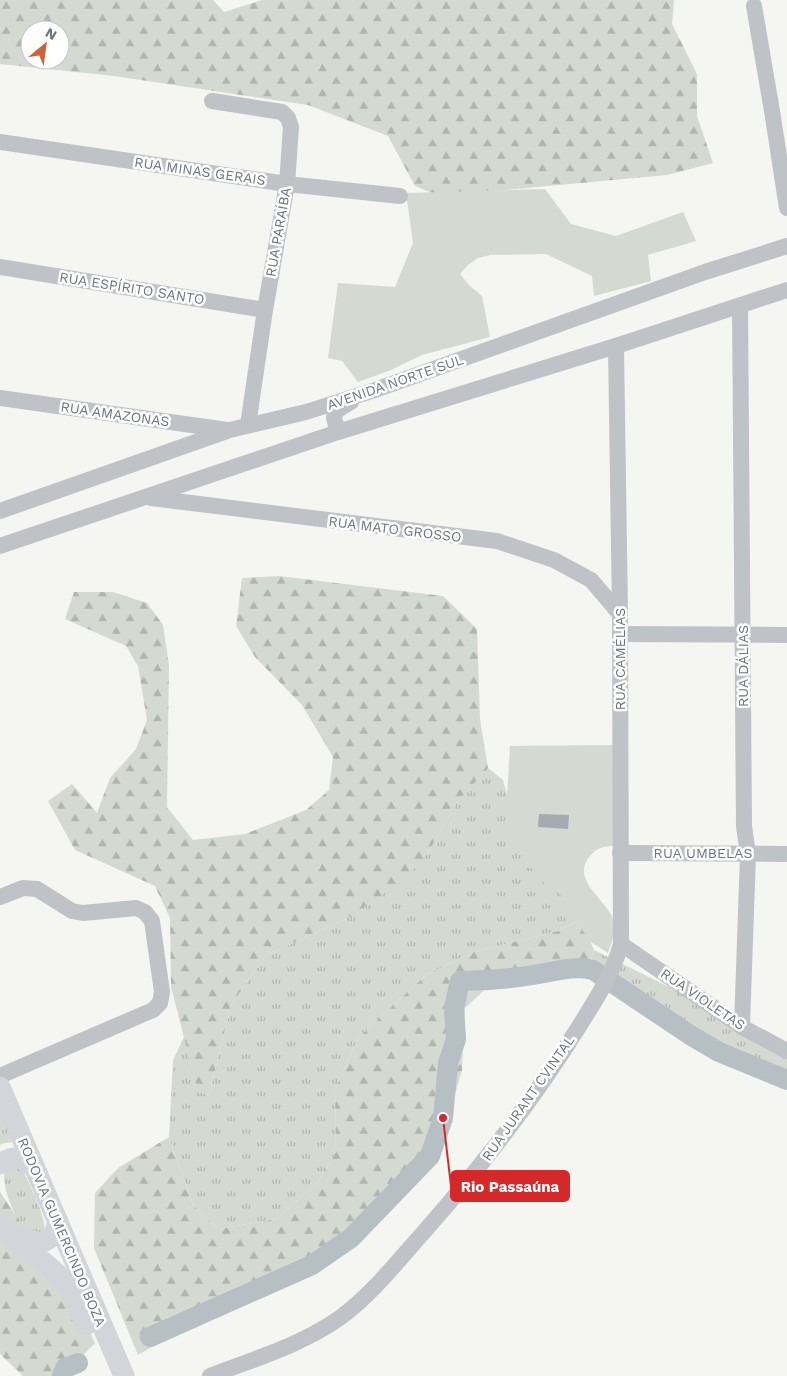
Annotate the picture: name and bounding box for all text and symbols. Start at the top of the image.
north arrow [20,20,70,70]
text: N [43,24,60,43]
street label: RUA MINAS GERAIS [133,154,267,188]
street label: RUA PARAÍBA [262,186,294,278]
street label: RUA ESPÍRITO SANTO [58,269,206,307]
street label: AVENIDA NORTE SUL [325,351,465,413]
street label: RUA AMAZONAS [60,398,170,430]
street label: RUA MATO GROSSO [328,513,462,545]
street label: RUA CAMÉLIAS [612,608,628,710]
street label: RUA DÁLIAS [735,625,751,707]
street label: RUA UMBELAS [654,845,752,861]
street label: RUA VIOLETAS [658,965,748,1033]
street label: RUA JURANT CVINTAL [479,1032,577,1164]
street label: RODOVIA GUMERCINDO BOZA [15,1135,109,1329]
callout: Rio Passaúna [451,1171,569,1201]
text: Rio Passaúna [461,1178,560,1196]

